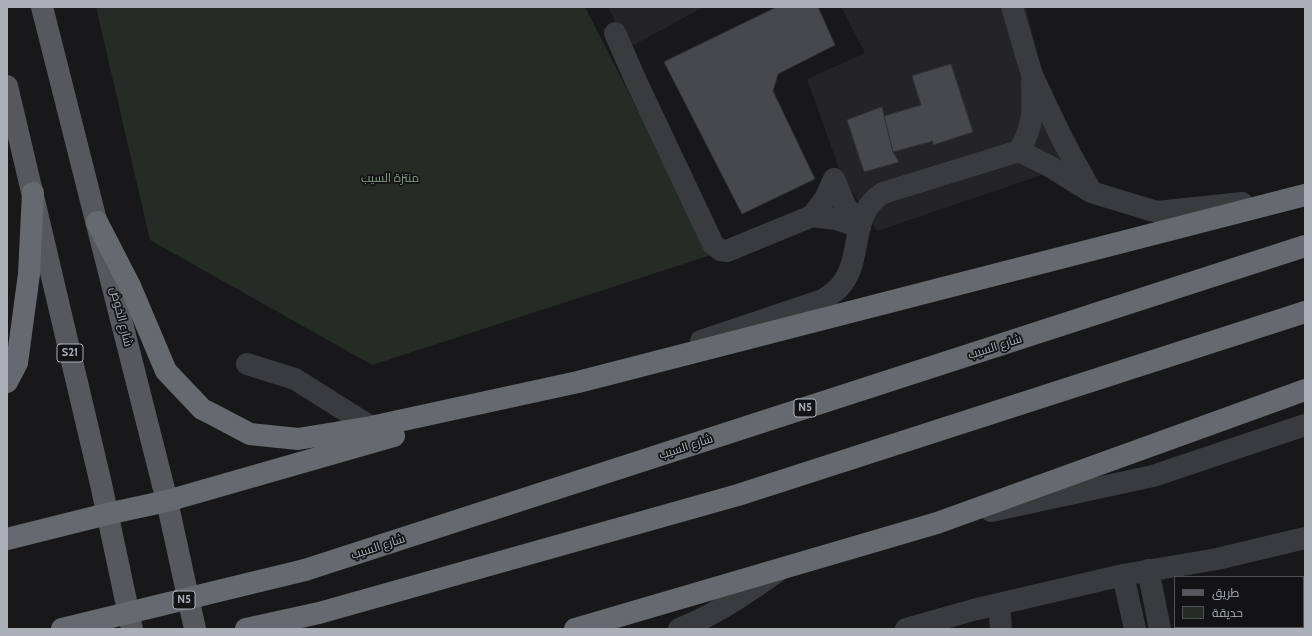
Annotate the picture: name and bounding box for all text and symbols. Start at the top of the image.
park label: منتزة السيب [361,171,419,185]
street label: شارع الخوض [107,286,135,348]
street label: شارع السيب [966,331,1024,363]
road number: S21 [57,344,83,362]
road number: N5 [794,399,816,417]
street label: شارع السيب [657,431,715,463]
street label: شارع السيب [349,531,407,563]
legend [1174,576,1304,628]
text: طريق [1212,585,1239,600]
road number: N5 [173,591,195,609]
text: حديقة [1212,605,1243,620]

